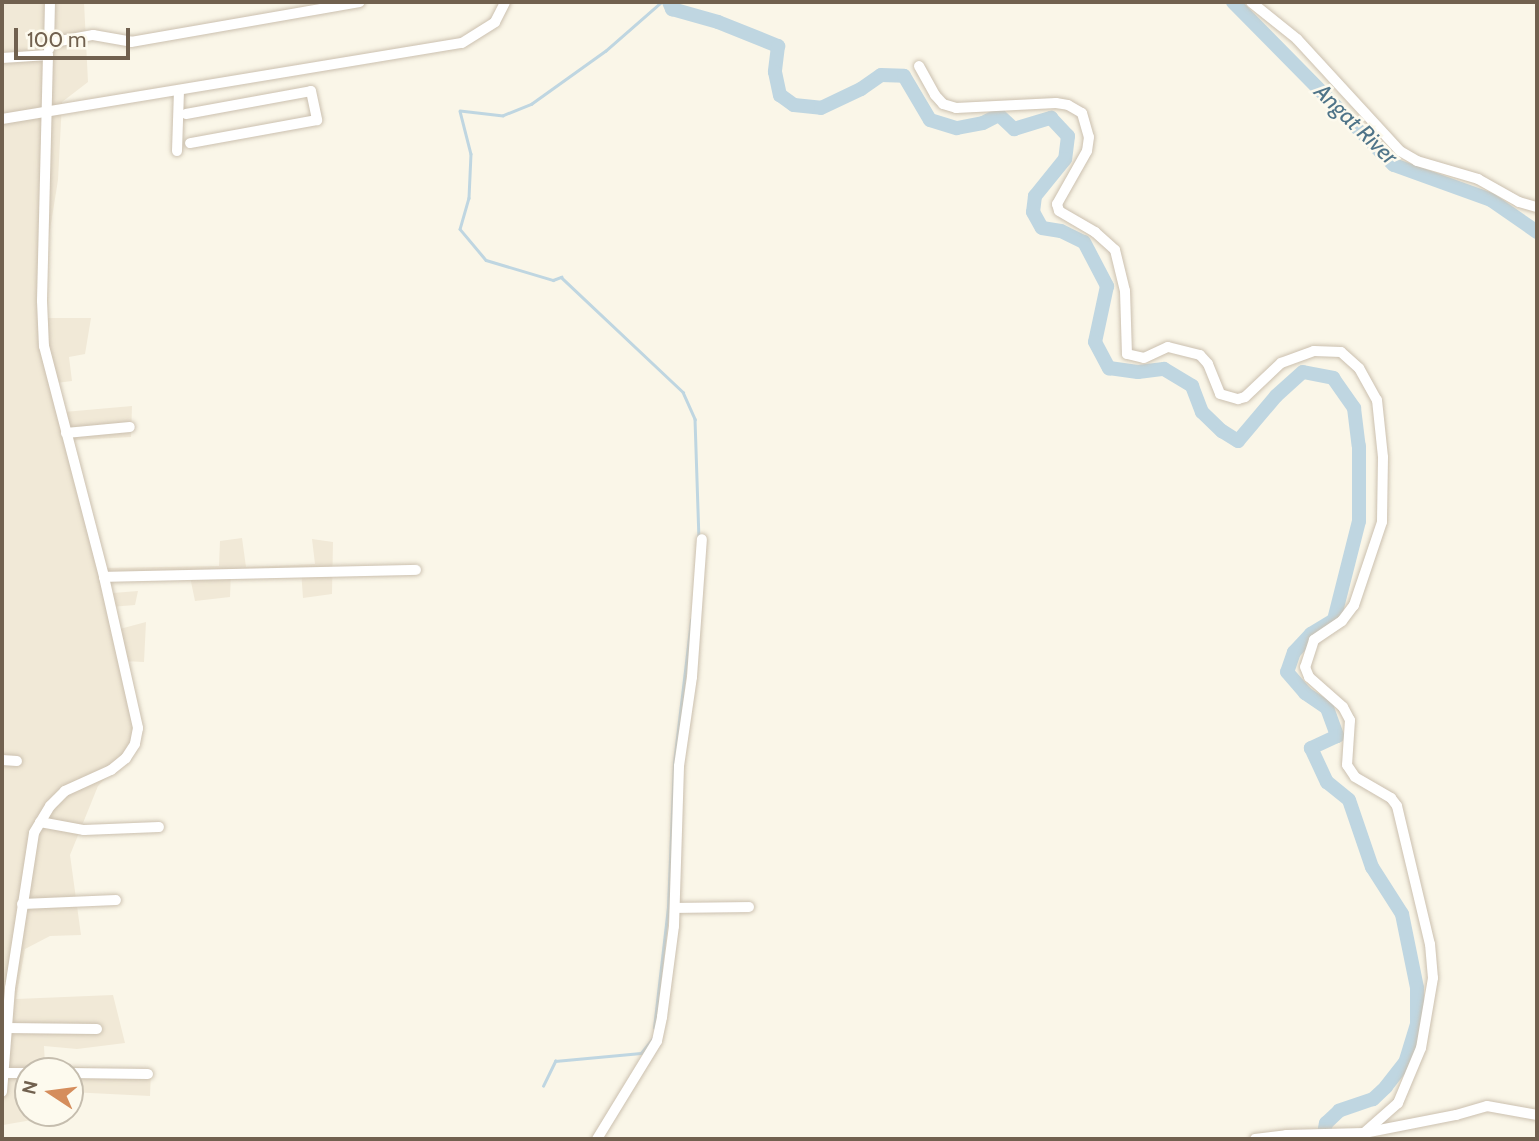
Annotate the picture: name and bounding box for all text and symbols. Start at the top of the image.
scale bar [18,14,133,58]
text: 100 m [27,27,86,52]
water label: Angat River [1309,78,1403,170]
north arrow [14,1057,84,1127]
text: N [17,1078,43,1097]

